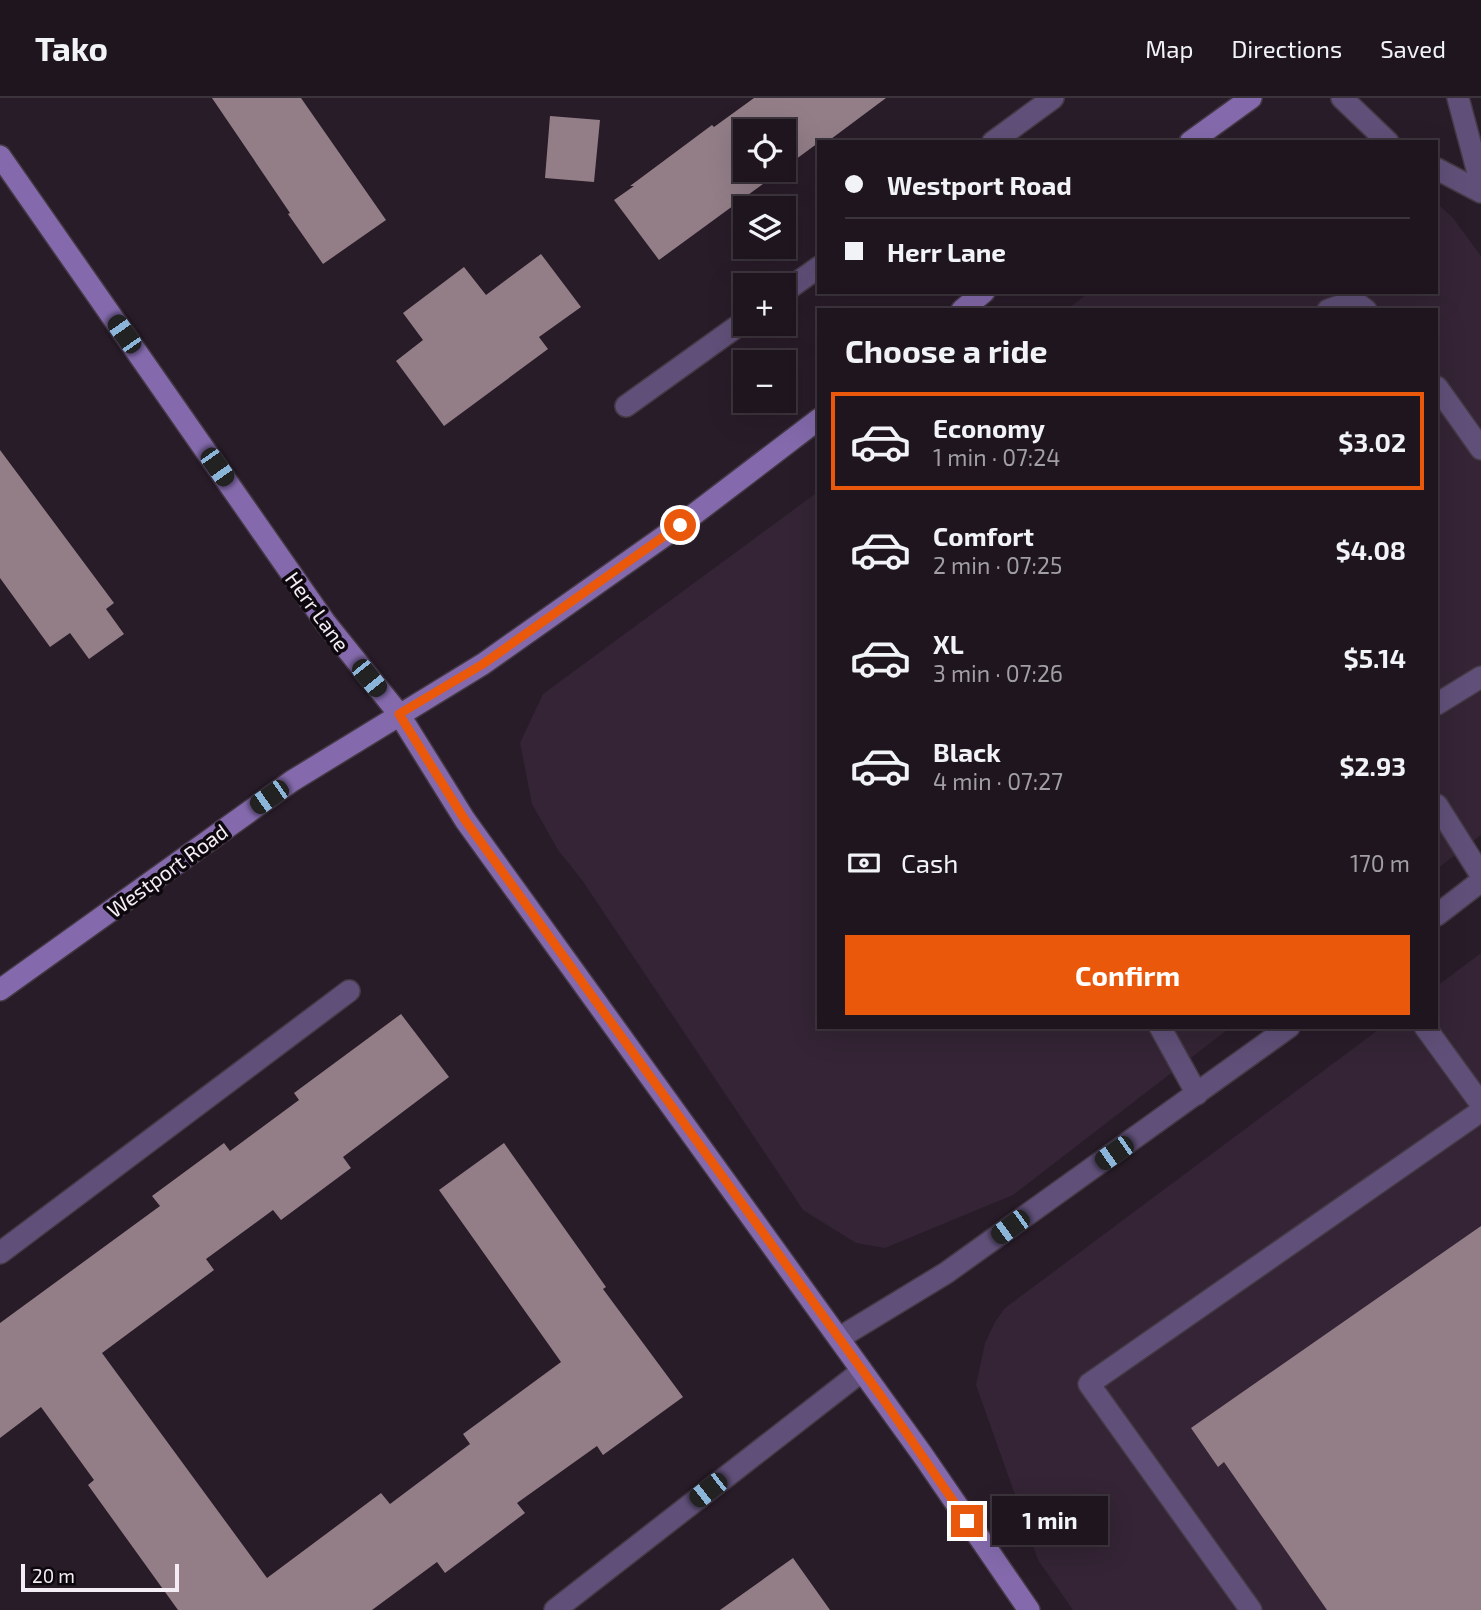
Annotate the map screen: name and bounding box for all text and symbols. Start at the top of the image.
text: Tako [35,28,108,68]
text: Map [1145,34,1193,63]
text: Directions [1231,34,1342,63]
text: Saved [1380,34,1446,63]
map controls [733,119,796,413]
button: locate [733,119,796,182]
text: Westport Road [887,169,1072,200]
button: layers [733,196,796,259]
text: Herr Lane [887,236,1006,267]
button: + [733,273,796,336]
car [104,311,145,357]
text: Choose a ride [845,331,1048,369]
button: − [733,350,796,413]
icon: car [849,410,912,473]
text: Economy [933,412,1045,443]
text: $3.02 [1338,426,1406,457]
text: 1 min · 07:24 [933,443,1060,471]
car [197,444,238,490]
route start [664,509,696,541]
icon: car [849,518,912,581]
text: Comfort [933,520,1034,551]
text: $4.08 [1335,534,1406,565]
text: 2 min · 07:25 [933,551,1062,579]
street label: Herr Lane [281,566,355,656]
icon: car [849,626,912,689]
text: XL [933,628,964,659]
text: $5.14 [1344,642,1406,673]
car [348,655,391,701]
text: 3 min · 07:26 [933,659,1063,687]
icon: car [849,734,912,797]
text: Black [933,736,1001,767]
text: $2.93 [1339,750,1406,781]
text: 4 min · 07:27 [933,767,1063,795]
car [246,776,293,818]
street label: Westport Road [102,818,232,922]
icon: cash [845,844,883,882]
text: Cash [901,847,958,878]
text: 170 m [1350,849,1410,877]
button: Confirm [845,935,1410,1015]
car [1091,1132,1138,1174]
car [987,1206,1034,1248]
car [685,1469,732,1511]
callout: 1 min [992,1496,1107,1546]
route end [951,1505,983,1537]
text: 1 min [1022,1506,1078,1534]
scale bar [21,1561,178,1593]
text: 20 m [32,1564,75,1587]

